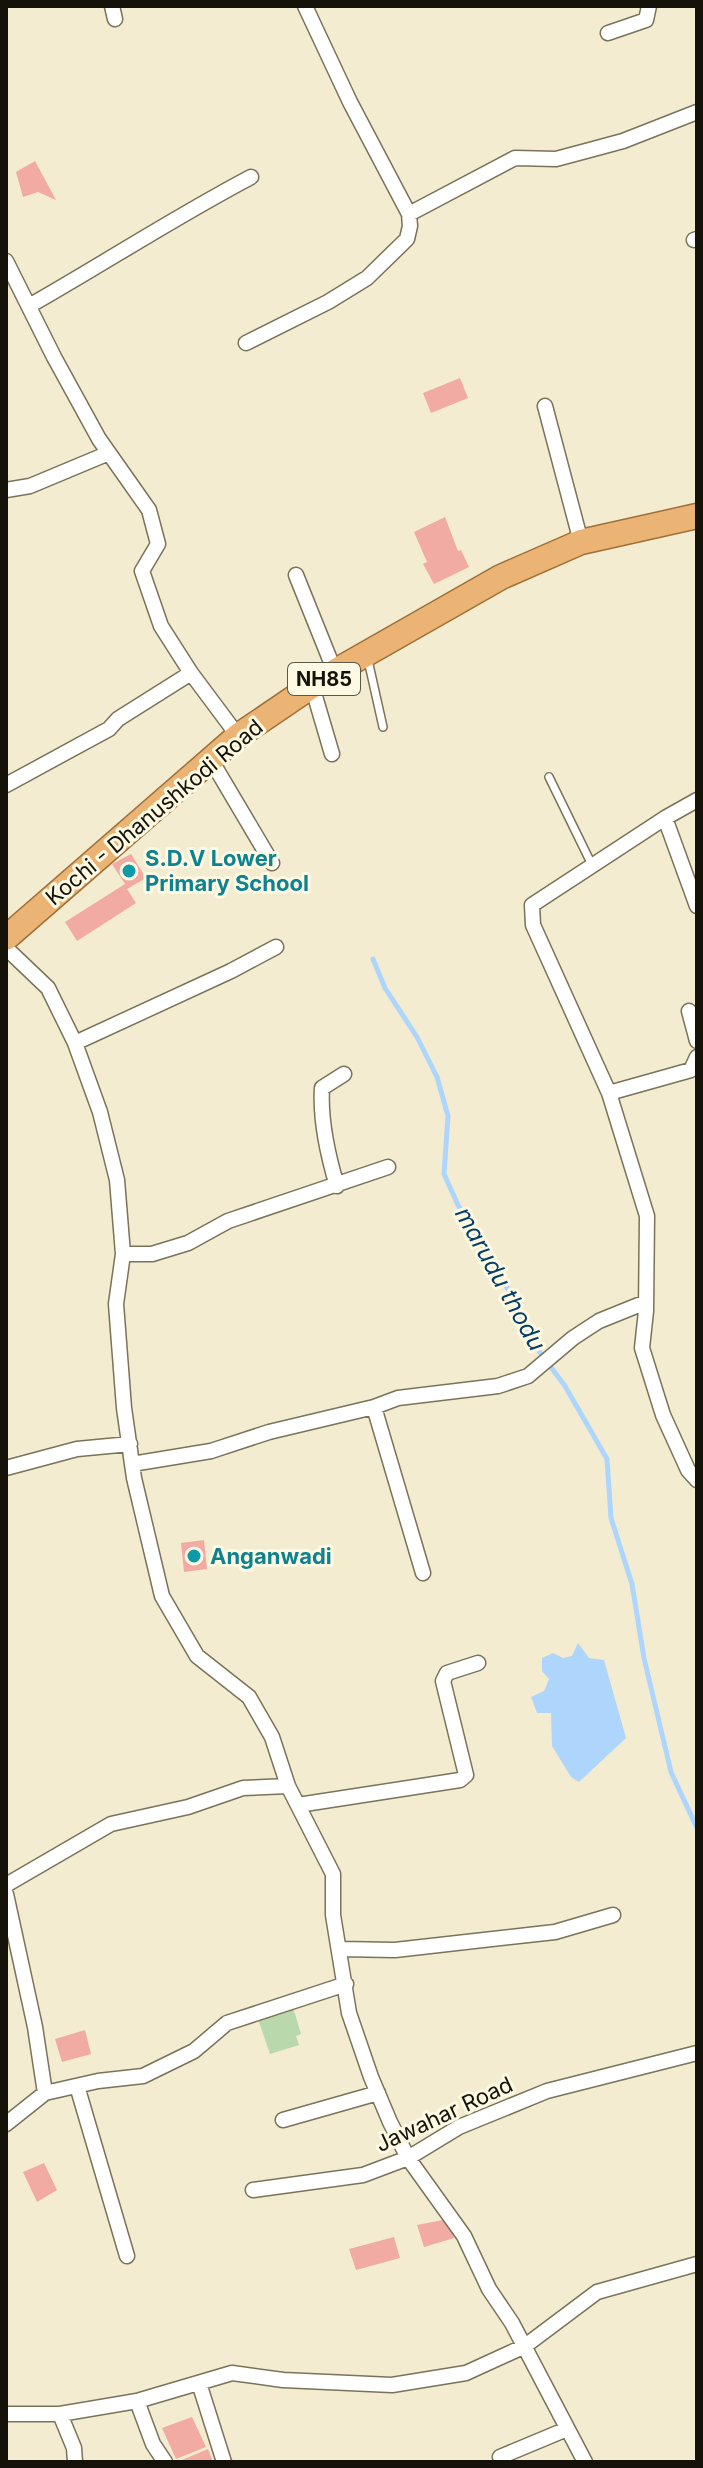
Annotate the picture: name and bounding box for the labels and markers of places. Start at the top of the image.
place label: S.D.V Lower Primary School [145,845,309,896]
marker: S.D.V Lower Primary School [120,862,138,880]
place label: Anganwadi [210,1543,332,1569]
marker: Anganwadi [185,1547,203,1565]

